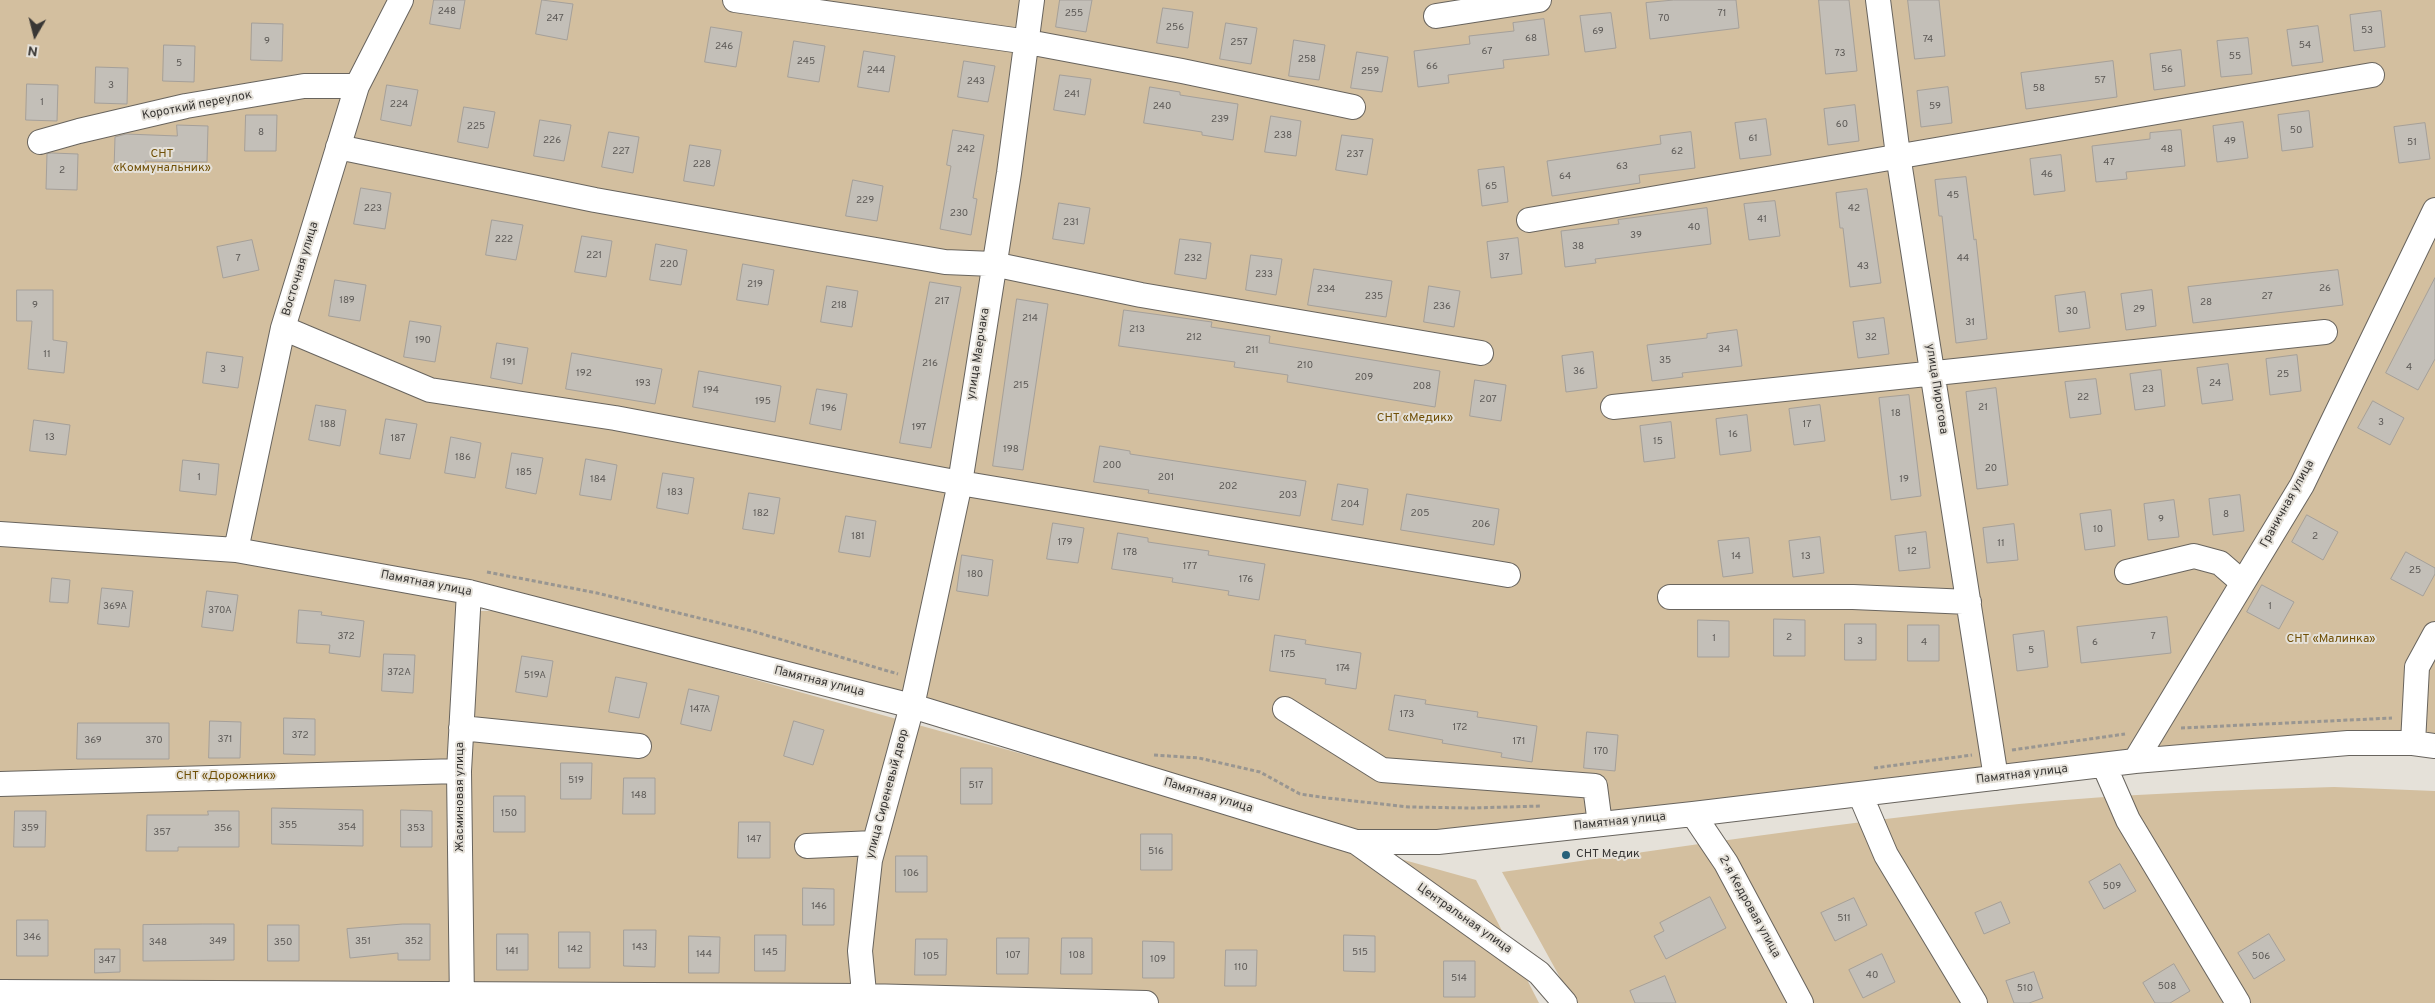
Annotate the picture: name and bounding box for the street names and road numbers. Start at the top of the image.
street label: Короткий переулок [141,88,253,124]
street label: Восточная улица [280,220,322,318]
street label: улица Маерчака [965,307,993,401]
street label: улица Пирогова [1922,343,1950,435]
street label: Граничная улица [2258,458,2318,550]
street label: Памятная улица [379,568,473,600]
street label: Памятная улица [772,664,866,700]
street label: улица Сиреневый двор [864,728,912,860]
street label: Жасминовая улица [454,742,468,852]
street label: Памятная улица [1975,762,2069,788]
street label: Памятная улица [1162,776,1254,816]
street label: Памятная улица [1573,810,1667,834]
street label: 2-я Кедровая улица [1715,853,1783,961]
street label: Центральная улица [1414,881,1514,957]

